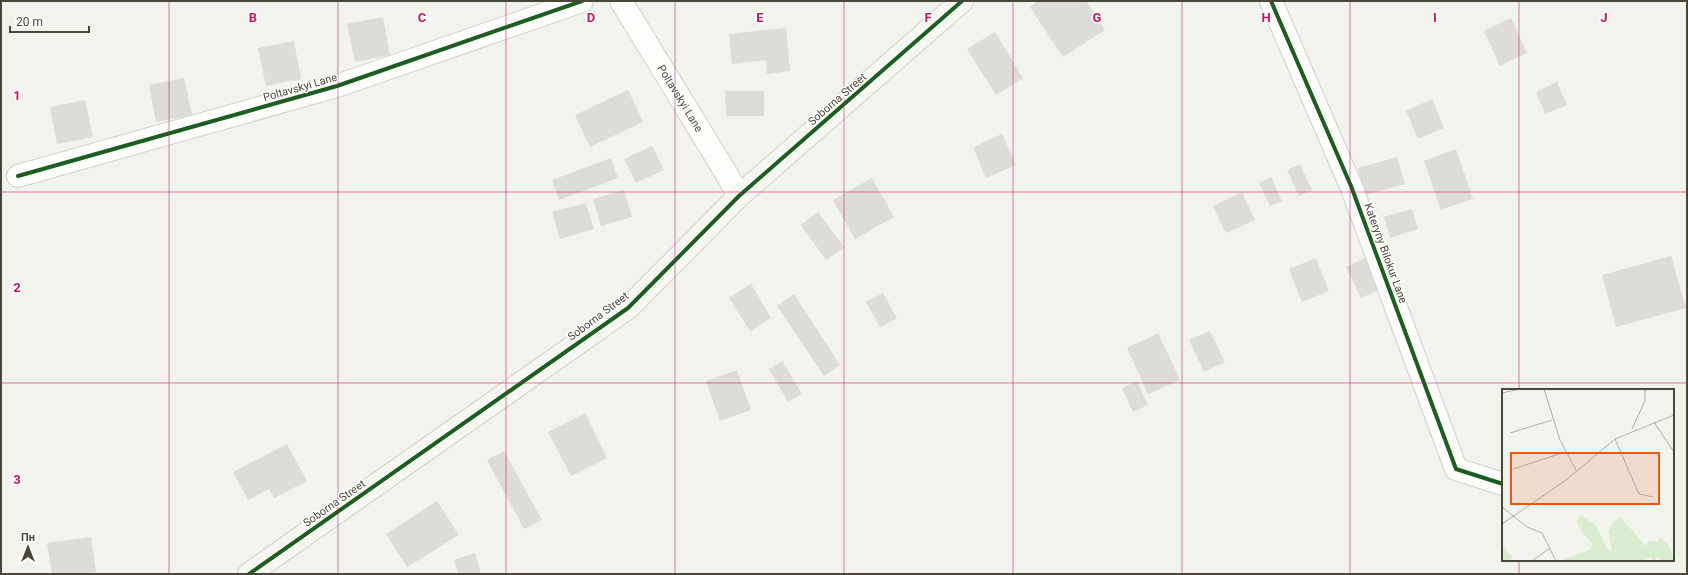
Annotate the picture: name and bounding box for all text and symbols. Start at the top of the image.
scale bar [10,8,89,34]
text: B [249,10,257,25]
text: C [418,10,427,25]
text: D [587,10,595,25]
text: E [756,10,764,25]
text: F [924,10,932,25]
text: G [1093,10,1102,25]
text: H [1261,10,1271,25]
text: I [1433,10,1437,25]
text: J [1600,10,1608,25]
text: 20 m [16,15,43,29]
street label: Poltavskyi Lane [655,63,706,135]
street label: Soborna Street [806,70,869,128]
street label: Poltavskyi Lane [262,71,339,104]
text: 1 [13,88,21,103]
street label: Kateryny Bilokur Lane [1361,201,1410,305]
text: 2 [13,280,21,295]
street label: Soborna Street [565,289,632,343]
inset map [1502,389,1674,561]
text: 3 [13,472,21,487]
street label: Soborna Street [301,477,368,530]
north arrow [8,527,48,567]
text: Пн [21,531,35,544]

